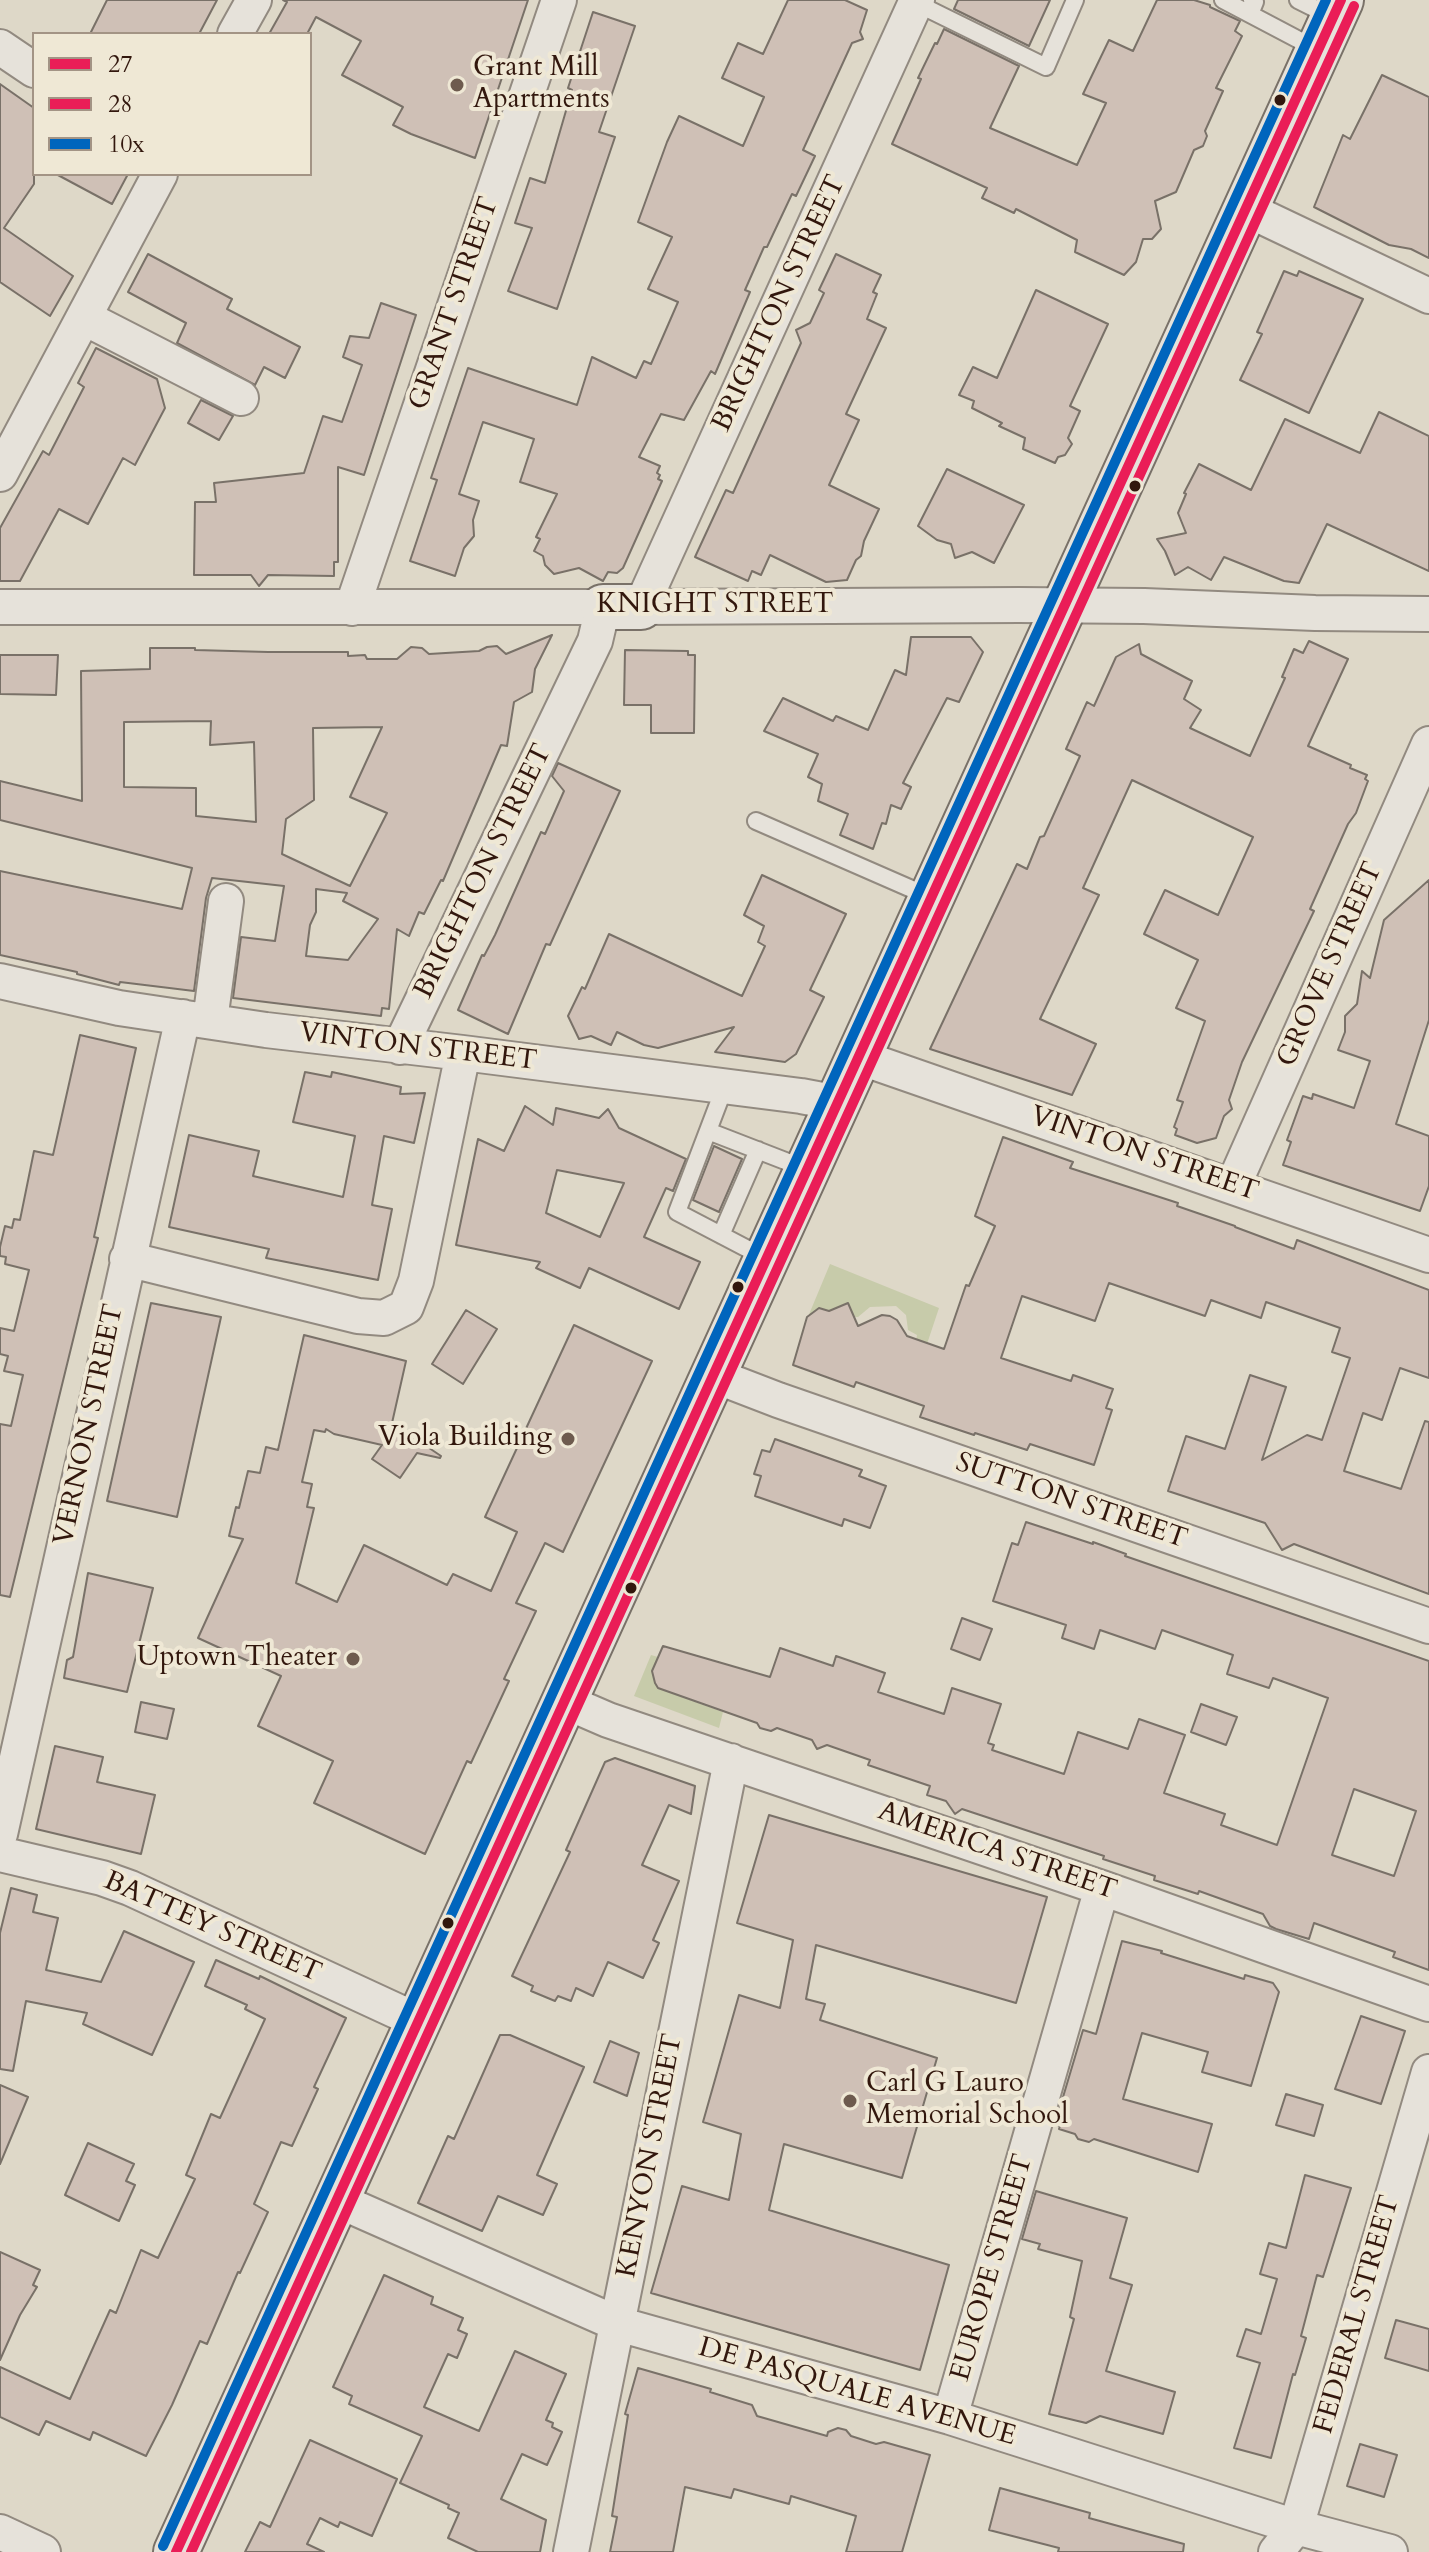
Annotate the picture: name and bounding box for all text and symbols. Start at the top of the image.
legend [32,32,312,176]
text: 27 [108,48,133,81]
place label: Grant Mill Apartments [473,52,610,118]
marker: Grant Mill Apartments [448,76,466,94]
text: 28 [108,88,133,121]
unlabelled marker [1272,92,1288,108]
text: 10x [108,128,145,161]
street label: BRIGHTON STREET [706,171,854,437]
street label: GRANT STREET [403,193,507,415]
unlabelled marker [1127,478,1143,494]
street label: KNIGHT STREET [597,589,833,623]
street label: BRIGHTON STREET [408,739,560,1005]
street label: GROVE STREET [1271,858,1391,1072]
street label: VINTON STREET [297,1017,539,1079]
street label: VINTON STREET [1025,1100,1263,1210]
unlabelled marker [730,1279,746,1295]
street label: VERNON STREET [48,1301,132,1549]
place label: Viola Building [378,1422,552,1456]
marker: Viola Building [559,1430,577,1448]
street label: SUTTON STREET [951,1447,1191,1557]
unlabelled marker [623,1580,639,1596]
place label: Uptown Theater [137,1642,337,1676]
marker: Uptown Theater [344,1650,362,1668]
street label: AMERICA STREET [873,1795,1121,1909]
street label: BATTEY STREET [98,1865,326,1991]
unlabelled marker [440,1915,456,1931]
street label: KENYON STREET [611,2031,691,2281]
place label: Carl G Lauro Memorial School [866,2068,1068,2134]
marker: Carl G Lauro Memorial School [841,2092,859,2110]
street label: EUROPE STREET [945,2151,1041,2385]
street label: FEDERAL STREET [1308,2192,1408,2438]
street label: DE PASQUALE AVENUE [694,2332,1020,2454]

